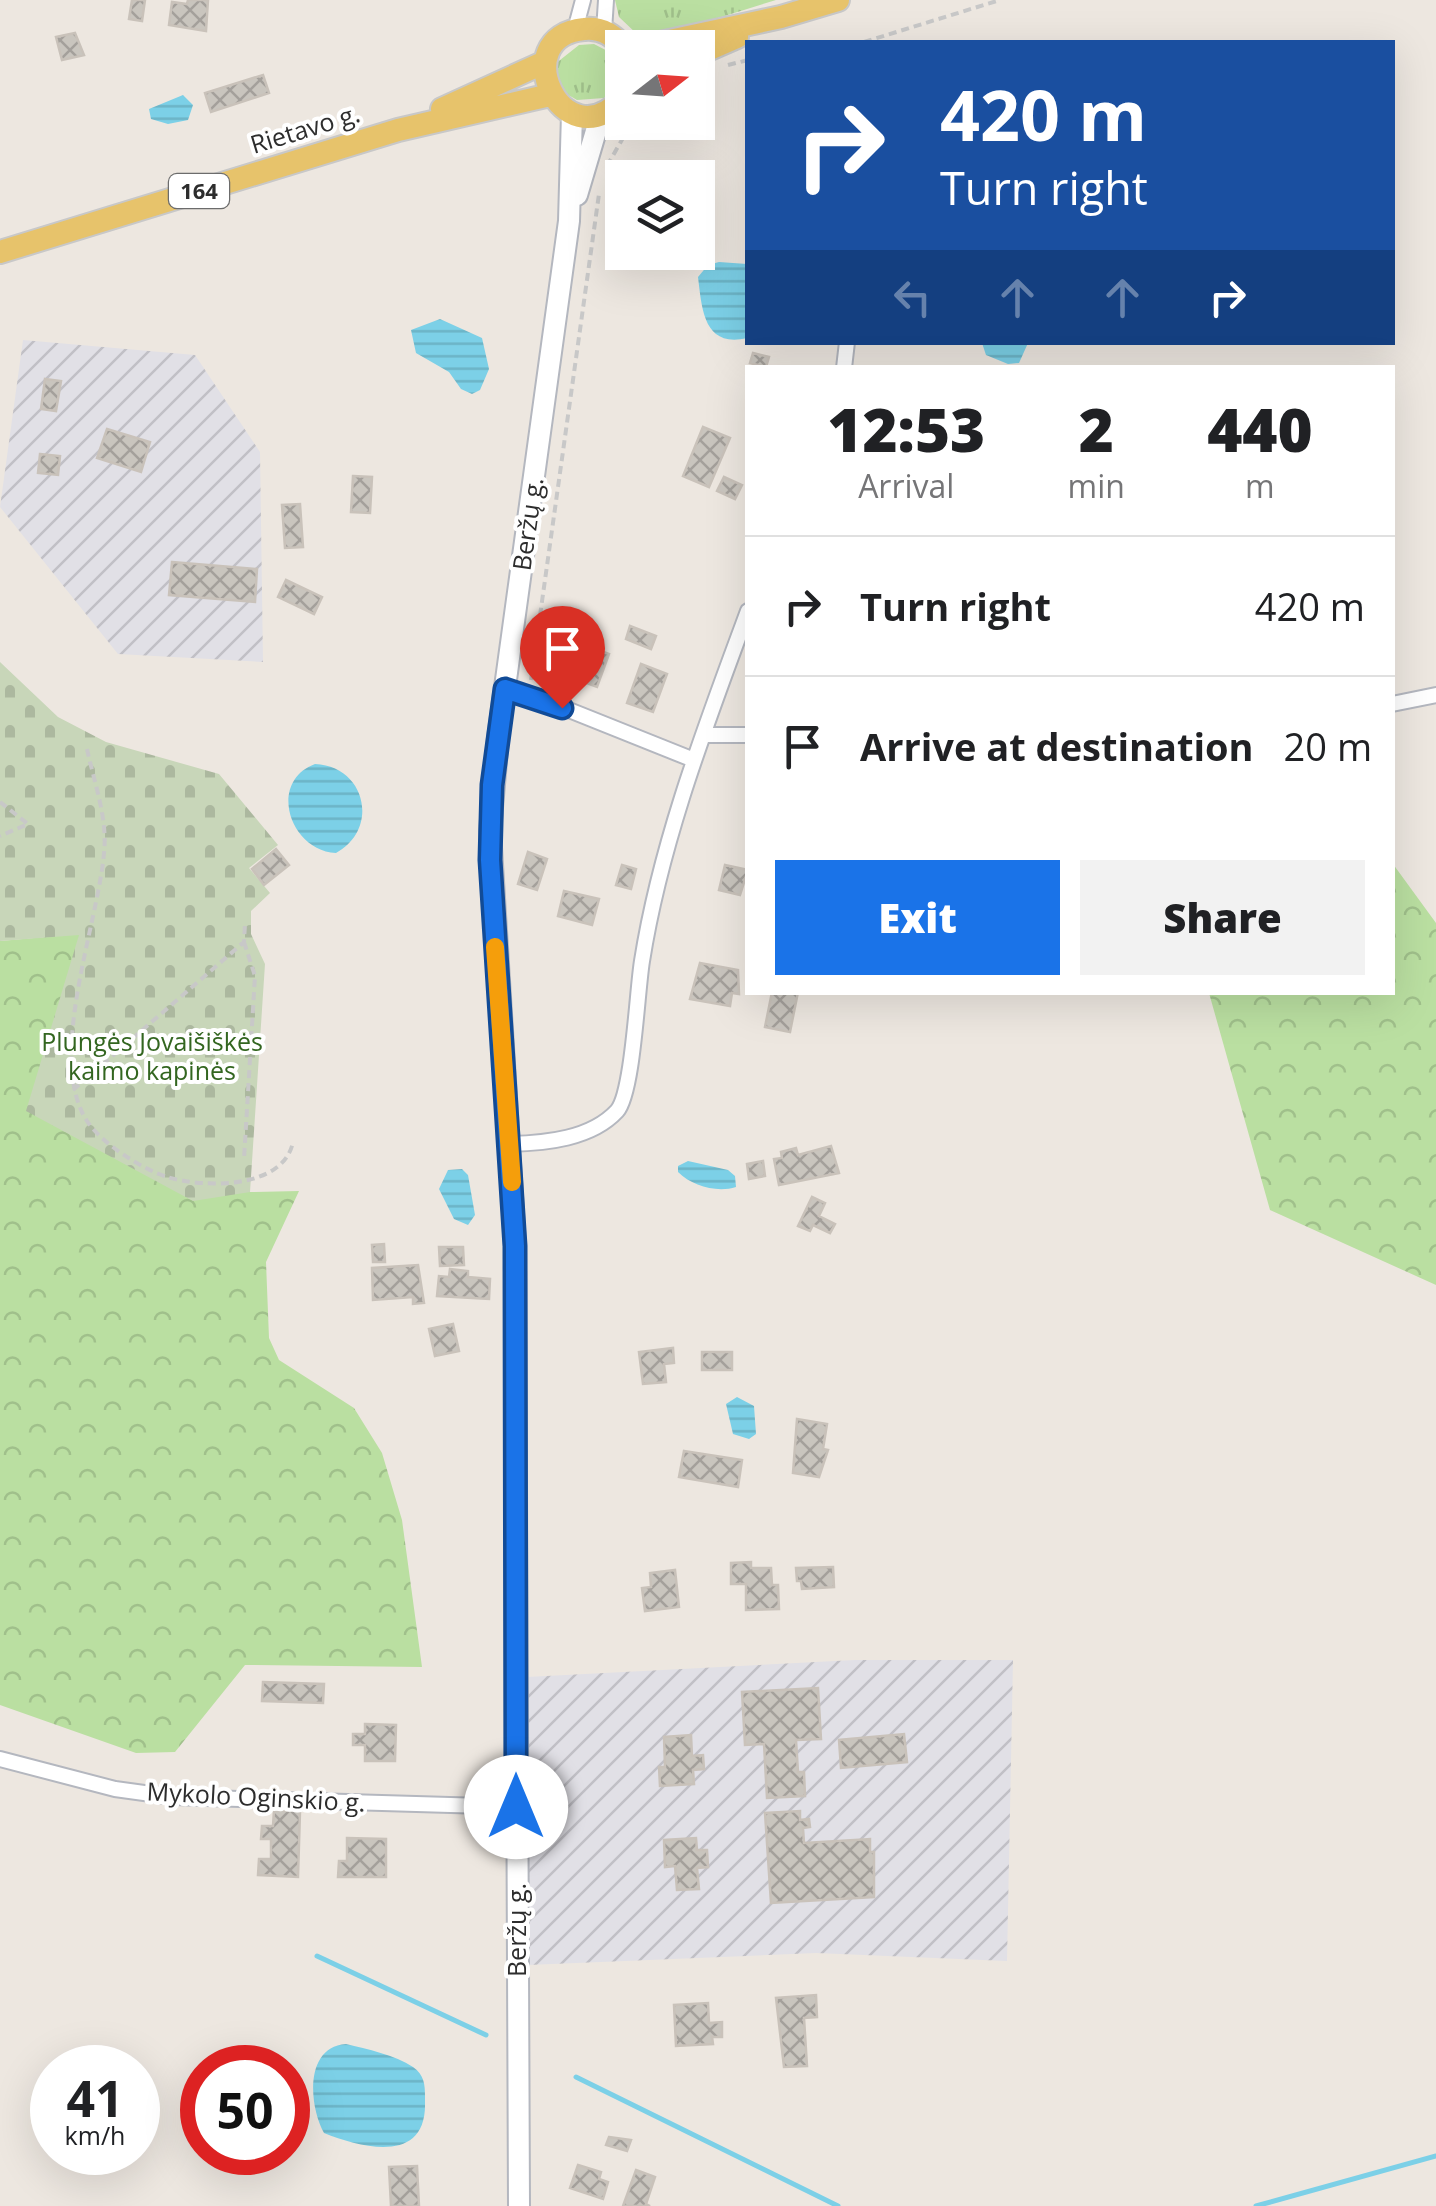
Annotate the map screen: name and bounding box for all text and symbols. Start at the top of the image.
north arrow [605,30,715,140]
map controls [605,30,715,270]
text: 420 m [940,66,1147,162]
icon: right [775,80,905,210]
street label: Rietavo g. [246,95,364,161]
text: Turn right [940,157,1148,218]
button: layers [605,160,715,270]
road number: 164 [169,174,229,208]
icon: left [885,270,940,325]
icon: ahead [990,270,1045,325]
icon: ahead [1095,270,1150,325]
icon: right [1200,270,1255,325]
text: 12:53 [827,388,985,470]
text: 2 [1079,388,1114,470]
text: 440 [1207,388,1313,470]
text: Arrival [858,464,954,507]
text: min [1068,464,1125,507]
text: m [1245,464,1275,507]
street label: Beržų g. [504,475,550,573]
icon: right [775,579,830,634]
text: Turn right [860,580,1051,632]
text: 420 m [1255,580,1365,632]
pin [520,606,605,709]
icon: arrive [535,621,590,676]
icon: arrive [775,719,830,774]
text: Arrive at destination [860,720,1254,772]
text: 20 m [1284,720,1372,772]
button: Exit [775,860,1060,975]
button: Share [1080,860,1365,975]
park label: Plungės Jovaišiškės kaimo kapinės [41,1024,263,1087]
position arrow [464,1755,568,1859]
street label: Mykolo Oginskio g. [146,1773,366,1819]
street label: Beržų g. [499,1883,533,1977]
speed limit sign: 50 [180,2045,310,2175]
text: 41 [66,2064,124,2132]
text: km/h [65,2118,125,2152]

